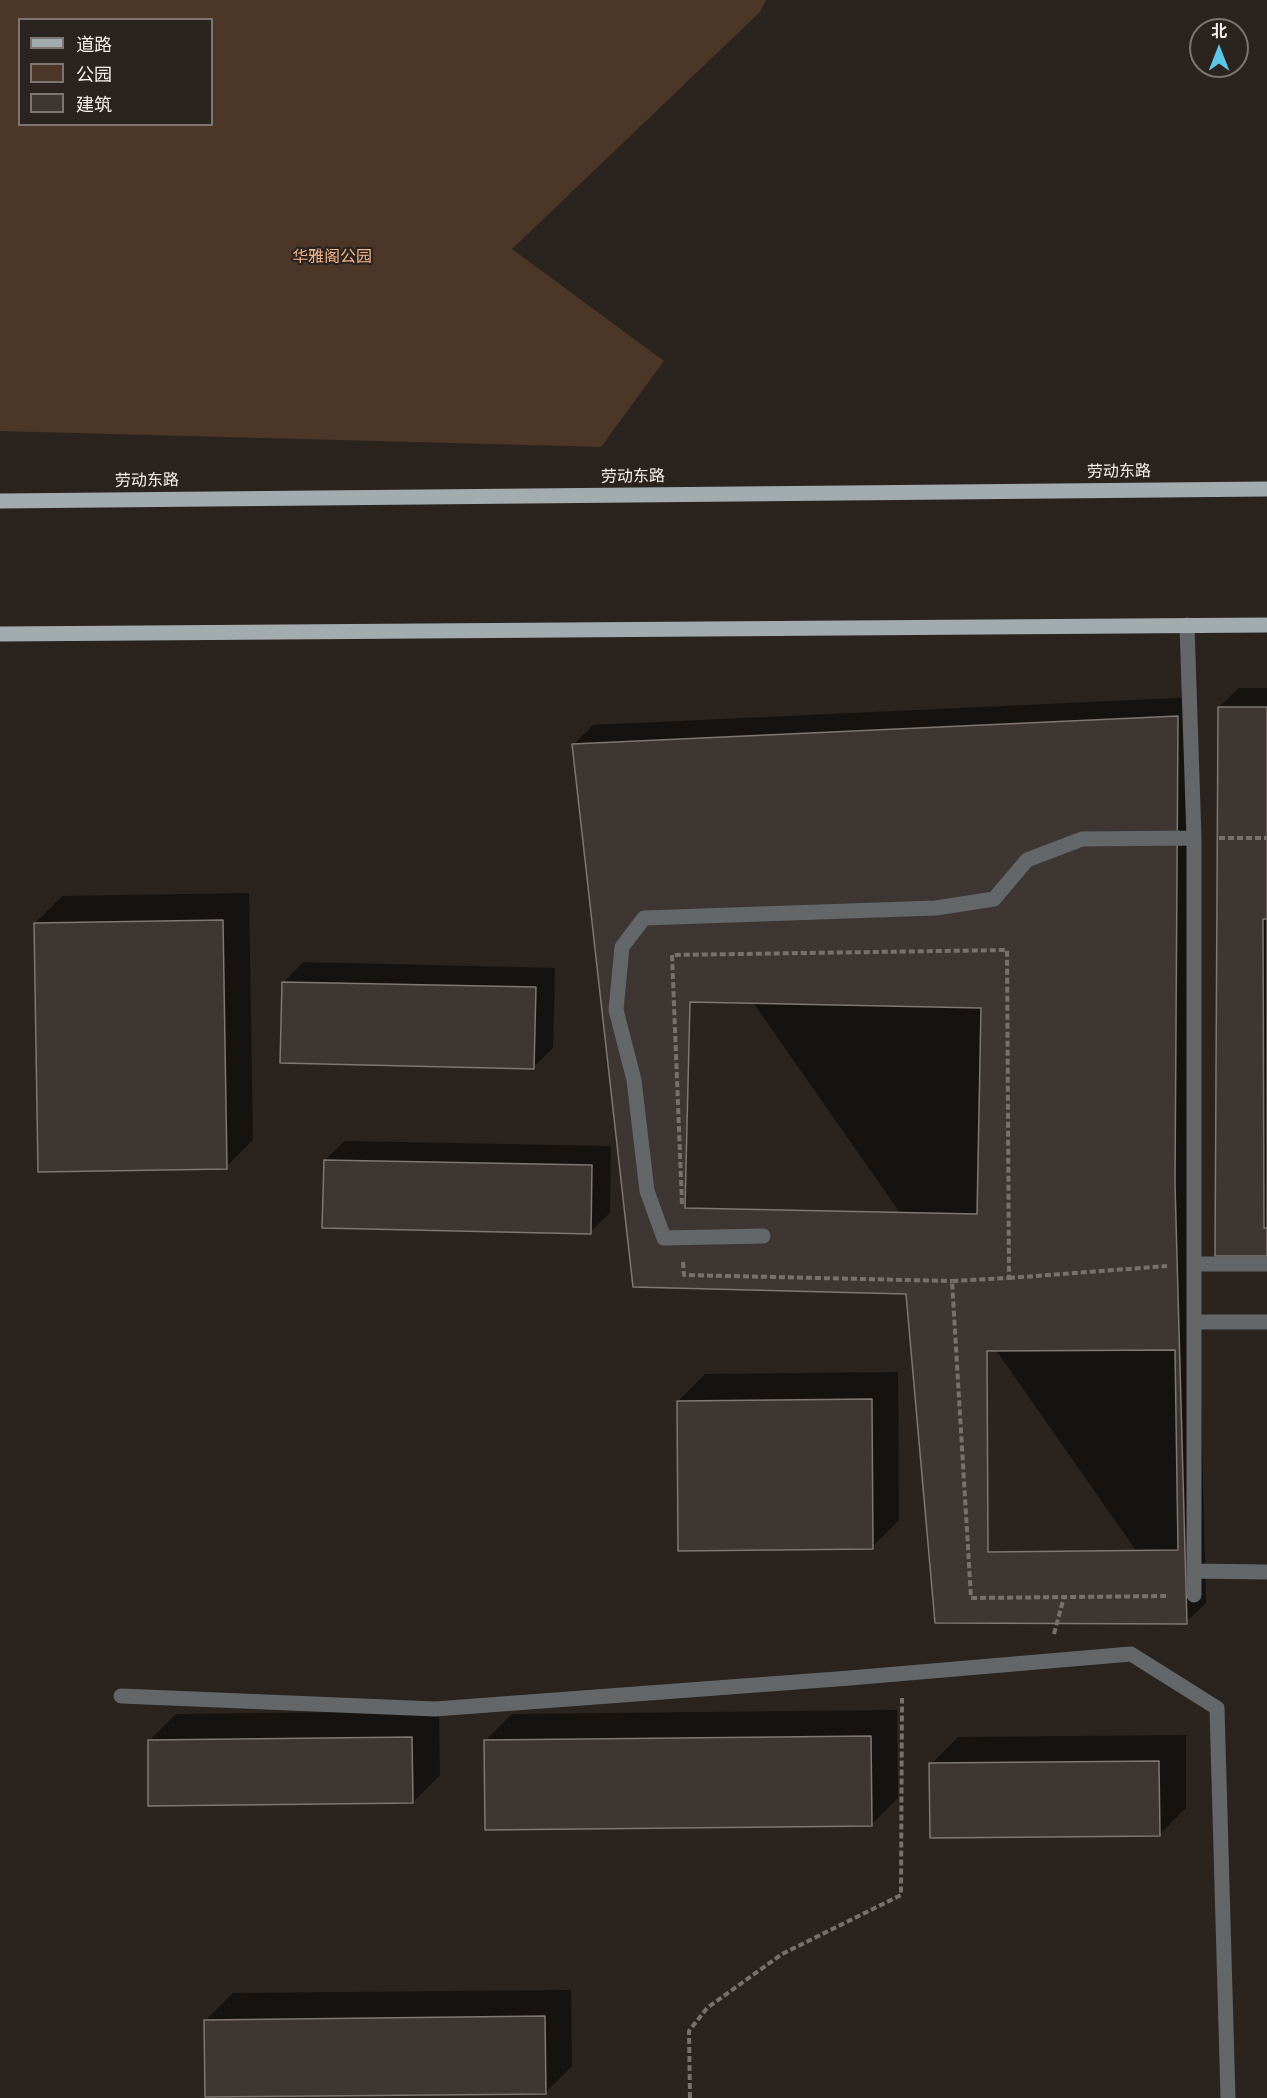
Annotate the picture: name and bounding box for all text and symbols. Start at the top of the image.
legend [18,18,213,126]
north arrow [1189,18,1249,78]
text: 北 [1211,22,1227,41]
text: 道路 [76,34,112,56]
text: 公园 [76,64,112,86]
text: 建筑 [76,94,112,116]
park label: 华雅阁公园 [292,248,372,268]
street label: 劳动东路 [1087,462,1151,482]
street label: 劳动东路 [601,467,665,487]
street label: 劳动东路 [115,471,179,491]

